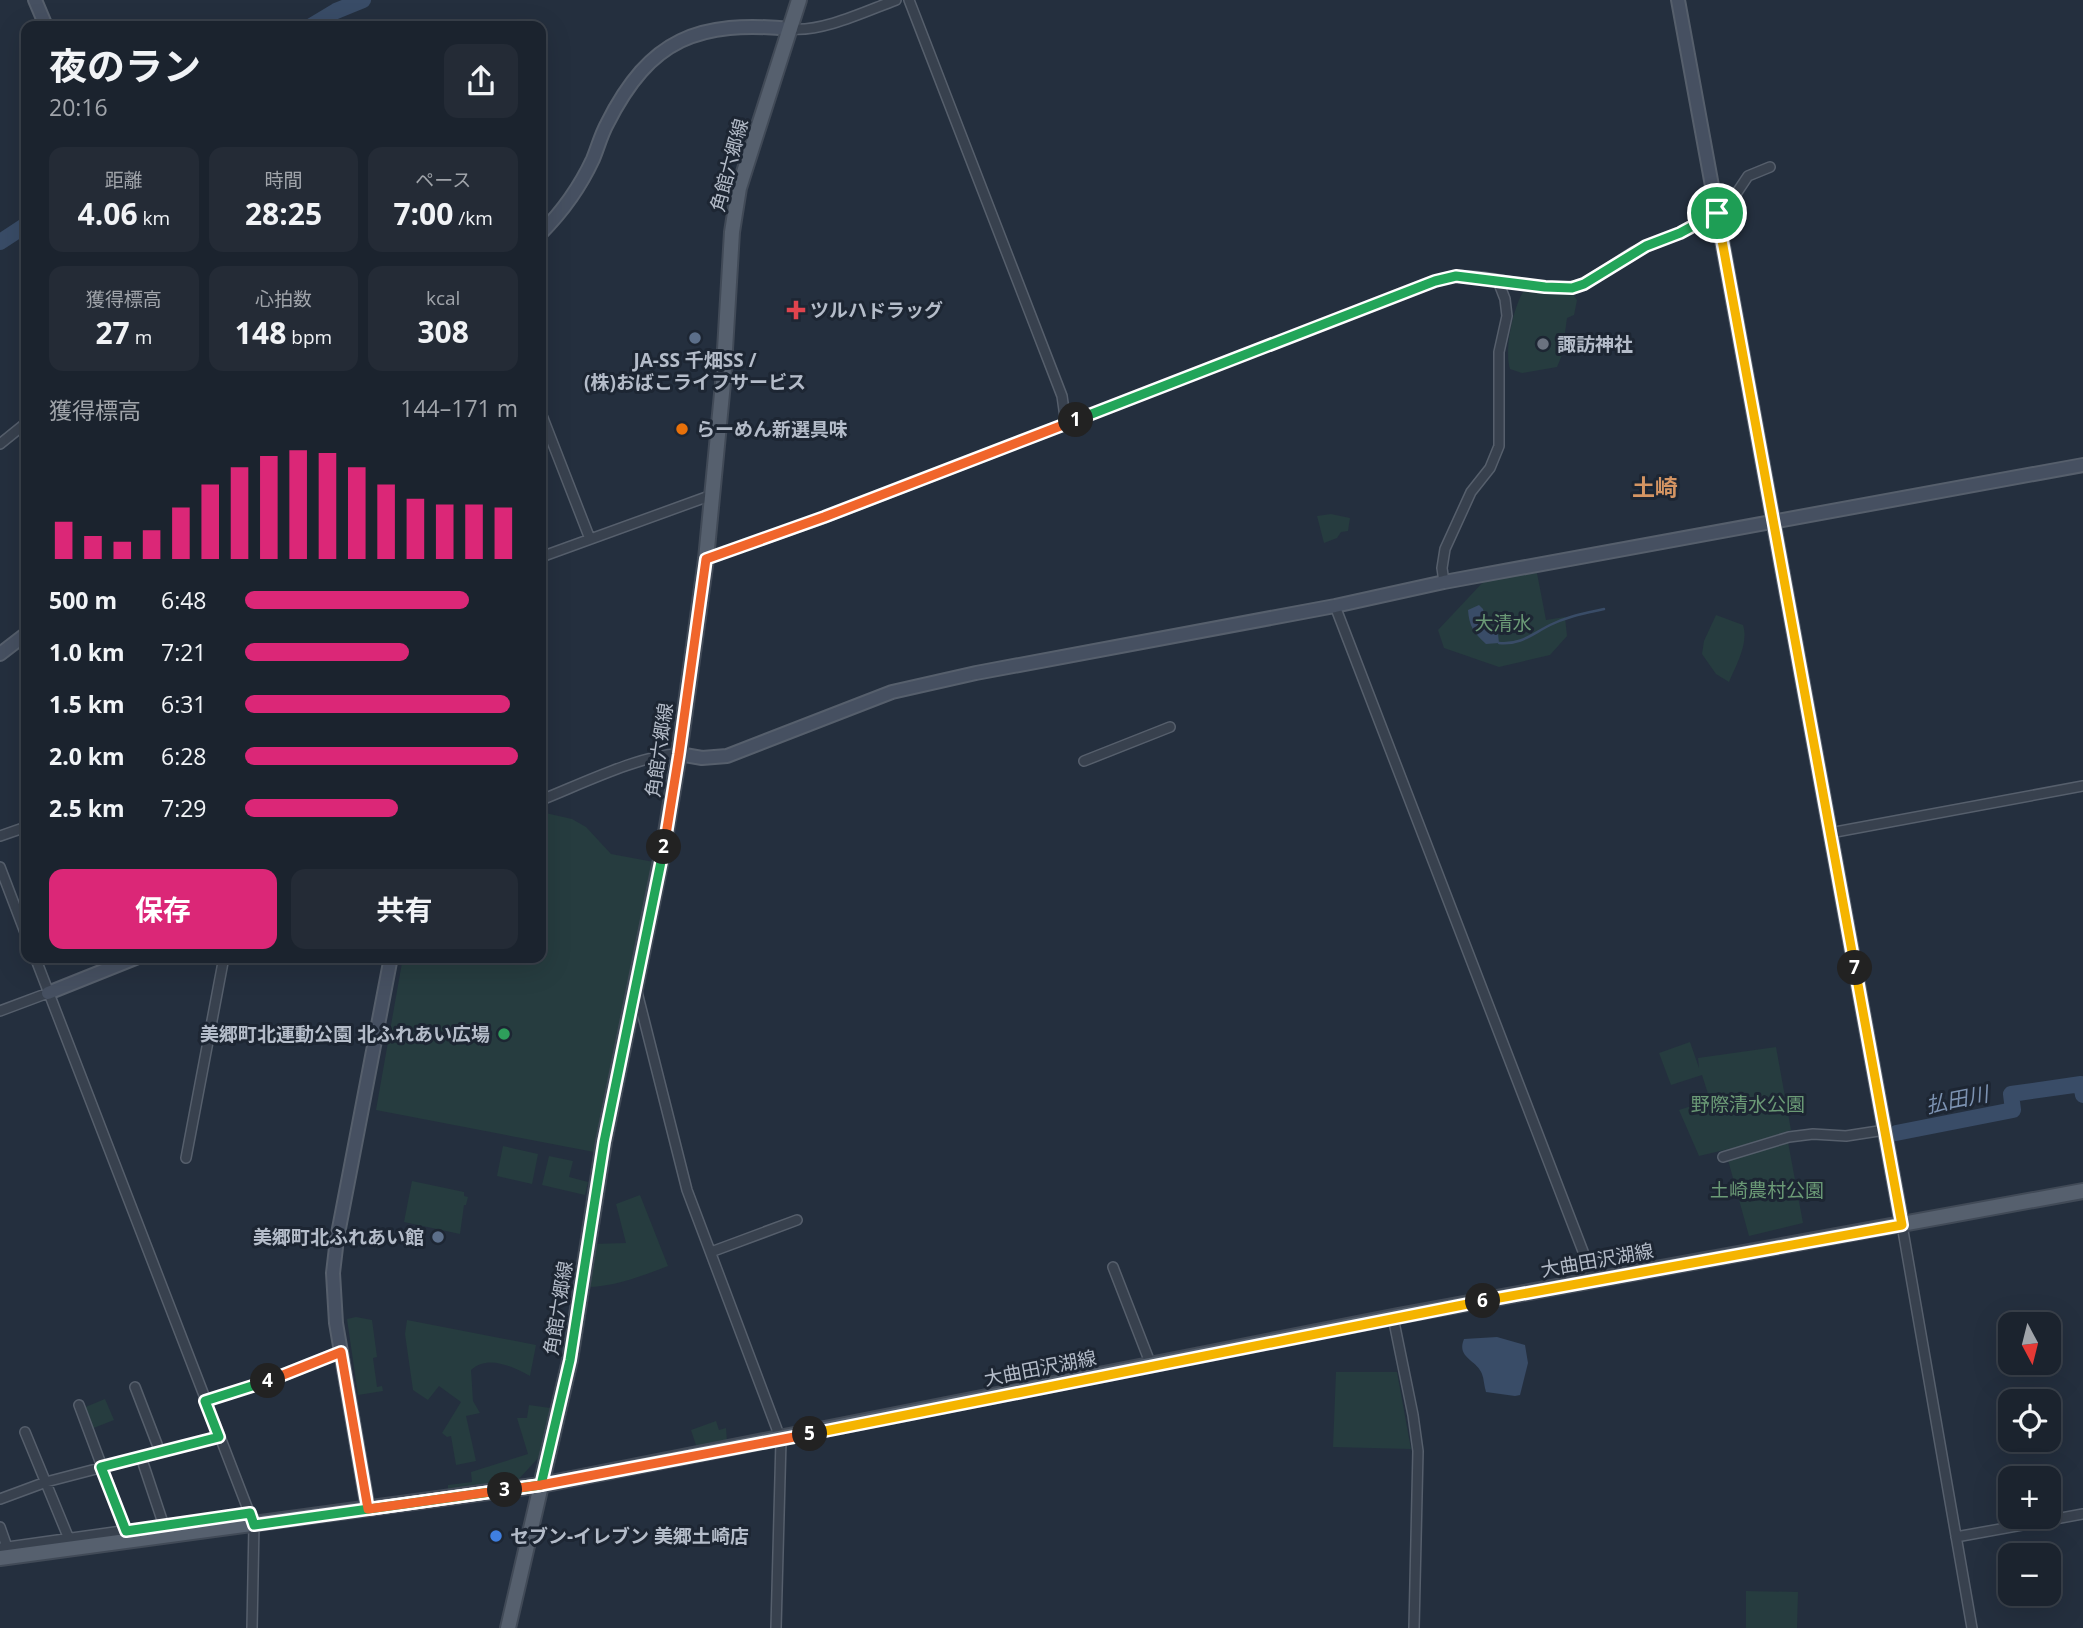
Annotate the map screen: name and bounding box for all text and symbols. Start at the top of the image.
text: 夜のラン [49,39,201,91]
button: share [444,44,518,118]
text: 20:16 [49,91,108,123]
street label: 角館六郷線 [704,116,754,214]
text: 距離 [105,167,143,193]
text: 時間 [264,167,303,193]
text: ペース [415,167,471,193]
pin [1687,183,1747,243]
text: 4.06 [78,193,138,234]
text: 28:25 [245,193,322,234]
text: 7:00 [393,193,453,234]
icon: arrive [1698,194,1736,232]
text: km [138,205,170,231]
text: /km [453,205,493,231]
text: kcal [426,285,460,311]
text: 獲得標高 [86,286,162,312]
text: 心拍数 [255,286,312,312]
place label: ツルハドラッグ [810,297,943,323]
marker: ツルハドラッグ [788,302,804,318]
text: 308 [417,311,469,352]
text: 27 [95,312,130,353]
text: 148 [235,312,286,353]
text: m [130,324,152,350]
text: bpm [286,324,332,350]
marker: JA-SS 千畑SS / (株)おばこライフサービス [687,330,703,346]
place label: 諏訪神社 [1557,331,1633,357]
marker: 諏訪神社 [1535,336,1551,352]
place label: JA-SS 千畑SS / (株)おばこライフサービス [584,347,806,395]
text: 144–171 m [400,392,518,424]
text: 獲得標高 [49,394,141,426]
pin: 1 [1058,402,1094,438]
text: 1 [1070,406,1081,432]
place label: らーめん新選具味 [696,416,848,442]
marker: らーめん新選具味 [674,421,690,437]
district label: 土崎 [1632,471,1678,503]
text: 500 m [49,584,117,616]
text: 6:48 [161,584,207,616]
park label: 大清水 [1474,610,1532,636]
text: 1.0 km [49,636,125,668]
text: 7:21 [161,636,207,668]
text: 1.5 km [49,688,125,720]
text: 6:31 [161,688,207,720]
street label: 角館六郷線 [640,701,678,799]
text: 2.0 km [49,740,125,772]
text: 6:28 [161,740,207,772]
text: 2.5 km [49,792,125,824]
text: 7:29 [161,792,207,824]
pin: 2 [646,830,682,864]
text: 2 [658,833,669,859]
button: 保存 [49,869,277,949]
button: 共有 [291,869,518,949]
pin: 7 [1838,950,1872,986]
text: 7 [1849,954,1860,980]
place label: 美郷町北運動公園 北ふれあい広場 [200,1021,490,1047]
marker: 美郷町北運動公園 北ふれあい広場 [496,1026,512,1042]
water label: 払田川 [1923,1079,1992,1119]
park label: 野際清水公園 [1691,1091,1805,1117]
park label: 土崎農村公園 [1710,1177,1824,1203]
place label: 美郷町北ふれあい館 [253,1224,424,1250]
marker: 美郷町北ふれあい館 [430,1229,446,1245]
street label: 大曲田沢湖線 [1539,1237,1655,1283]
street label: 角館六郷線 [538,1259,578,1357]
pin: 6 [1466,1284,1500,1318]
text: 6 [1477,1287,1488,1313]
north arrow [1998,1312,2062,1376]
map controls [1998,1312,2061,1606]
street label: 大曲田沢湖線 [982,1344,1098,1392]
pin: 4 [250,1364,286,1398]
text: 4 [262,1367,273,1393]
button: locate [1998,1389,2061,1452]
pin: 5 [792,1416,828,1452]
text: 5 [804,1420,815,1446]
button: + [1998,1466,2061,1529]
pin: 3 [488,1472,522,1508]
text: 3 [499,1476,510,1502]
place label: セブン-イレブン 美郷土崎店 [510,1523,749,1549]
marker: セブン-イレブン 美郷土崎店 [488,1528,504,1544]
button: − [1998,1543,2061,1606]

